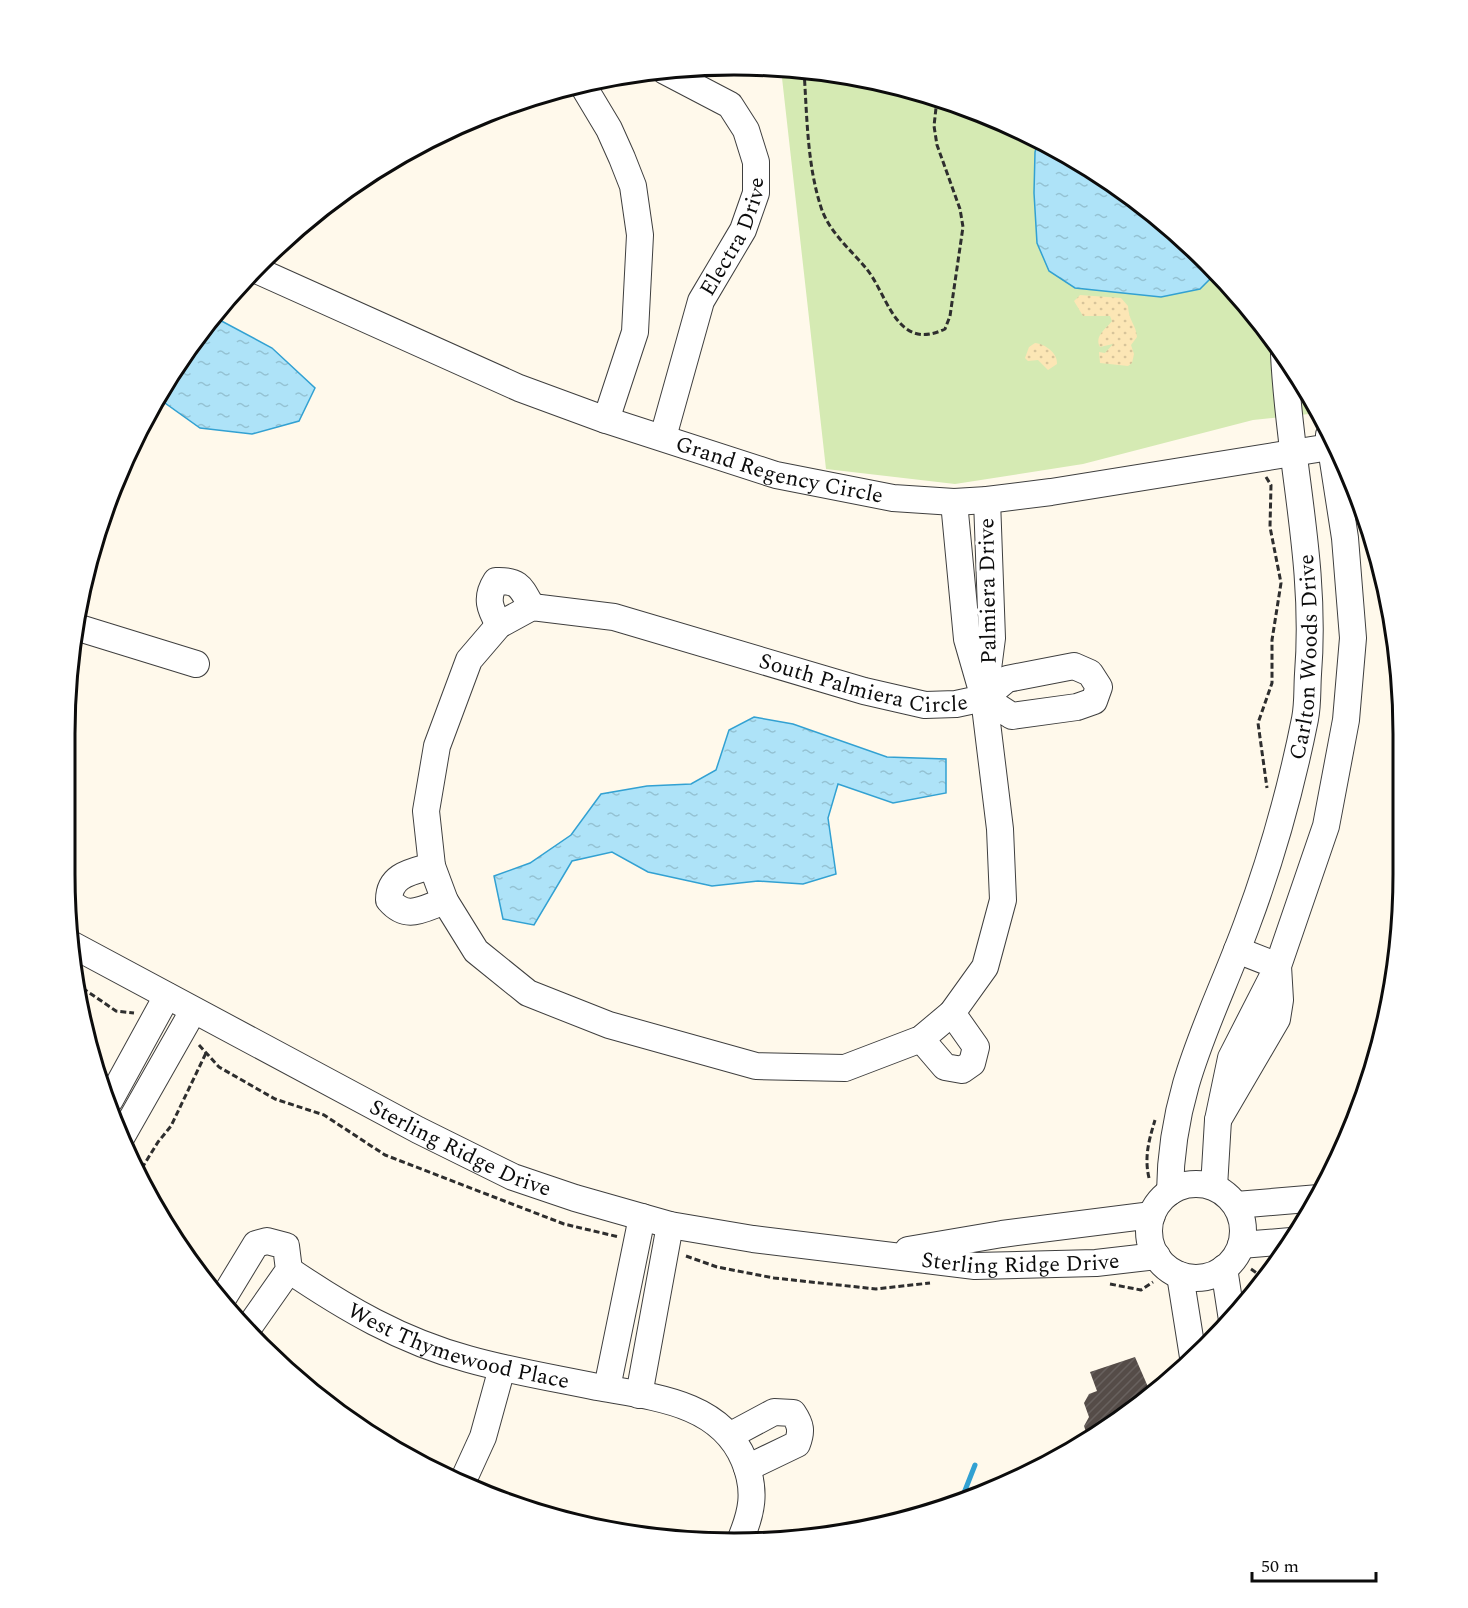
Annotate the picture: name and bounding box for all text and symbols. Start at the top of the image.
street label: Electra Drive [691,177,774,302]
street label: Grand Regency Circle [671,427,886,512]
street label: Palmiera Drive [970,518,1006,664]
street label: Carlton Woods Drive [1280,553,1326,763]
street label: South Palmiera Circle [755,644,971,722]
street label: Sterling Ridge Drive [364,1090,556,1205]
street label: Sterling Ridge Drive [920,1243,1121,1283]
street label: West Thymewood Place [341,1294,572,1398]
scale bar [1252,1545,1376,1583]
text: 50 m [1261,1553,1299,1580]

